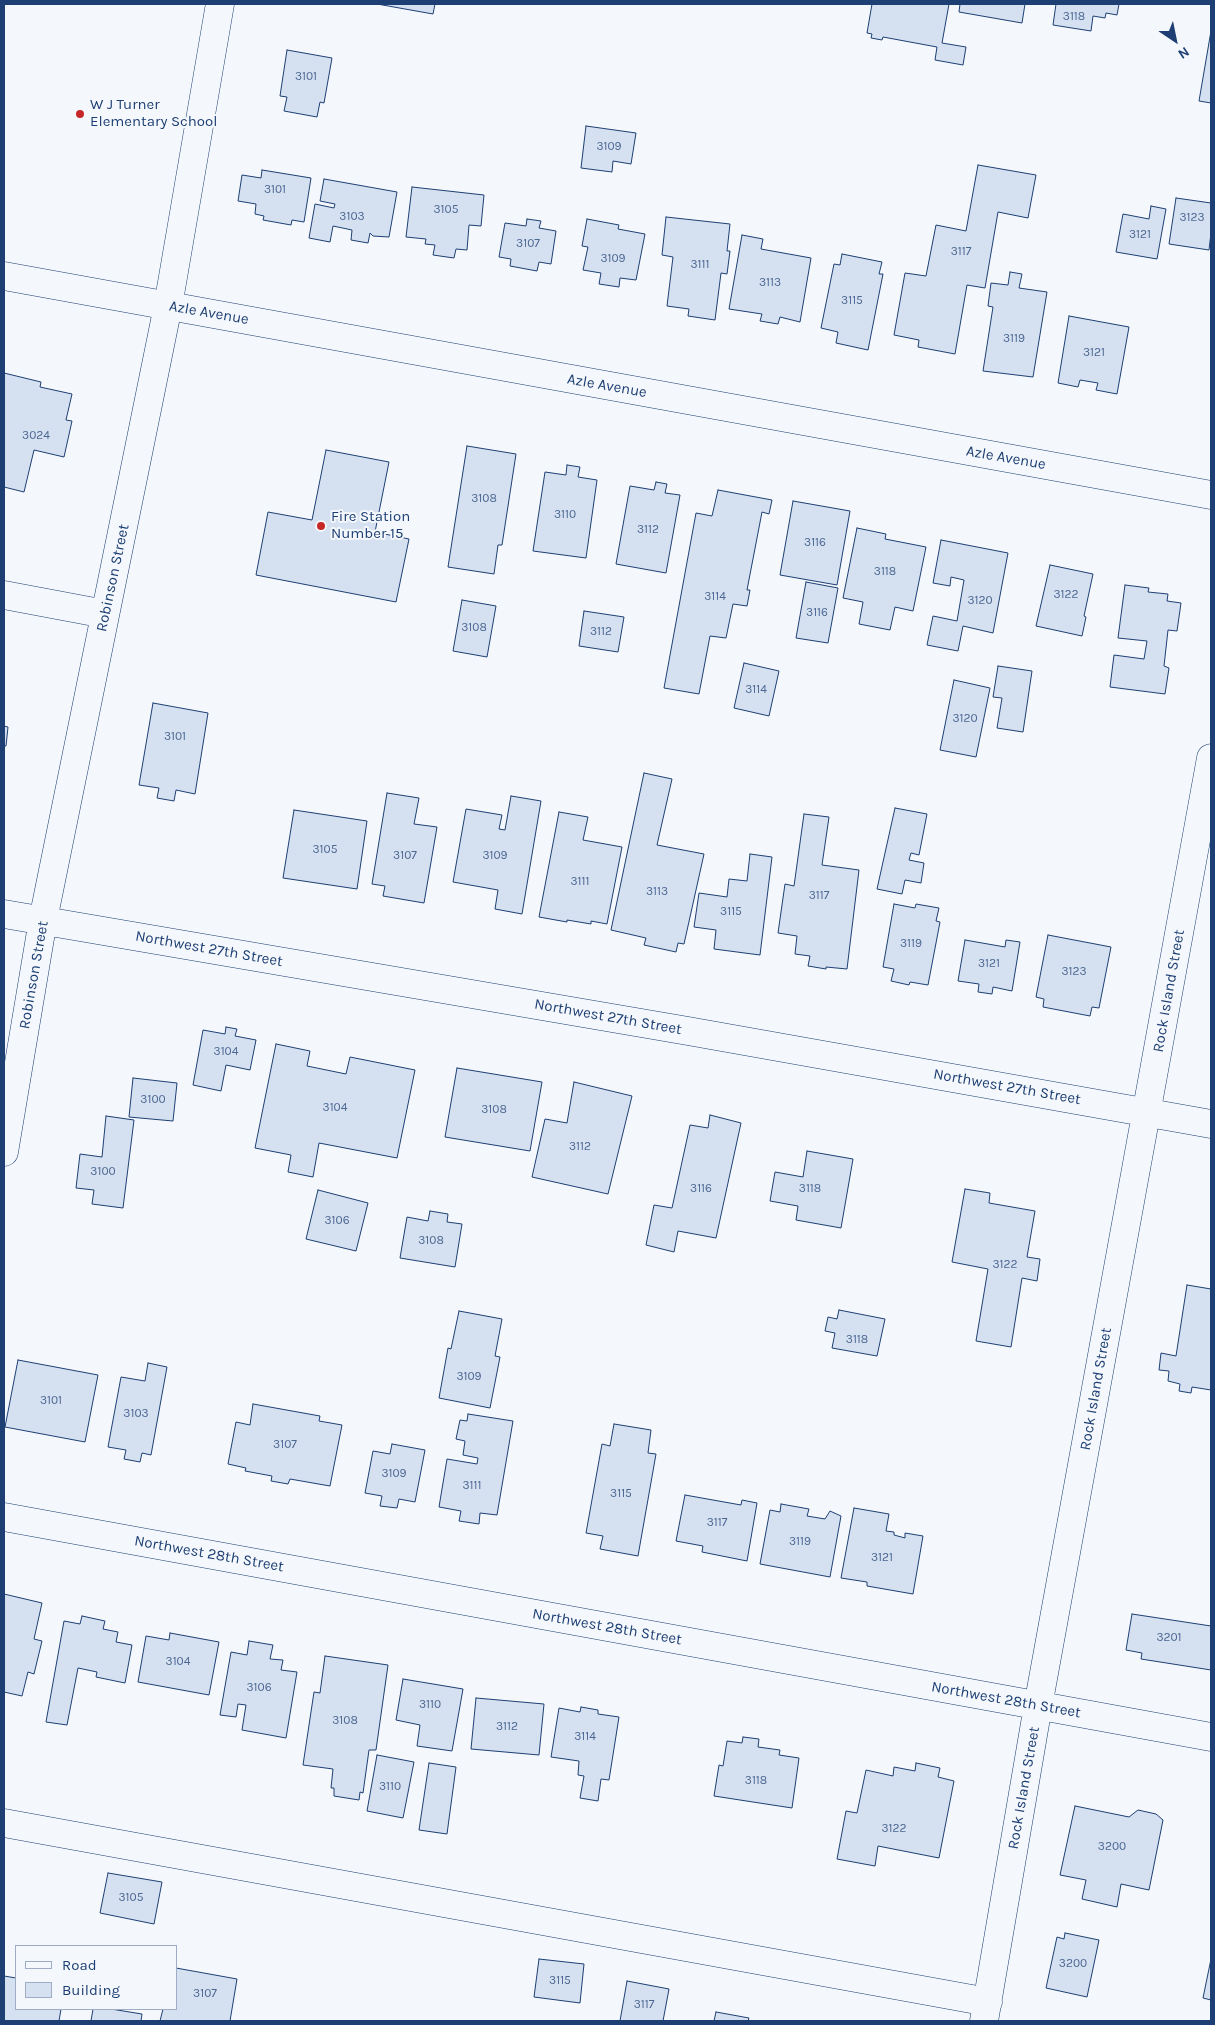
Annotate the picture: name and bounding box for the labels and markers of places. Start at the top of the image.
place label: W J Turner Elementary School [90,96,217,131]
marker: W J Turner Elementary School [74,108,86,120]
place label: Fire Station Number 15 [331,508,410,543]
marker: Fire Station Number 15 [315,520,327,532]

